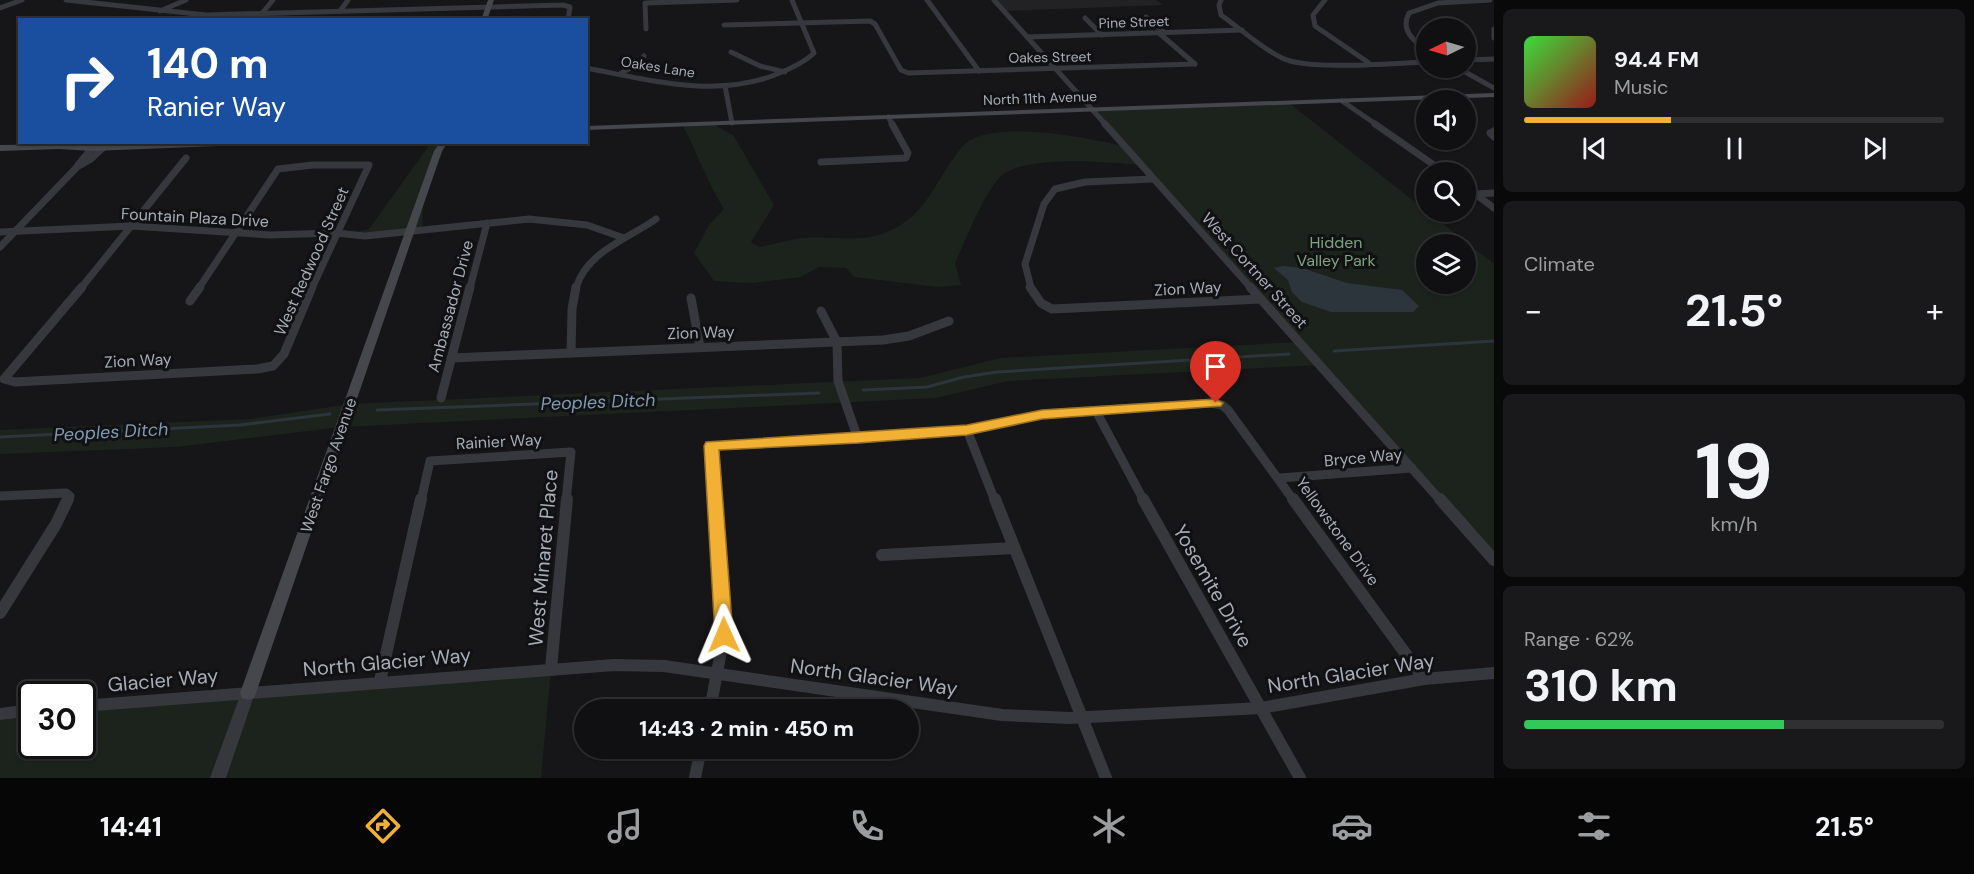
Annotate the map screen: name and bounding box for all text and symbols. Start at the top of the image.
street label: Pine Street [1098,12,1170,32]
north arrow [1416,18,1476,78]
map controls [1416,18,1476,294]
text: 140 m [147,36,269,91]
icon: right [48,42,126,120]
text: 94.4 FM [1614,45,1699,74]
street label: Oakes Street [1008,47,1092,67]
street label: Oakes Lane [620,52,696,82]
text: Music [1614,74,1669,100]
street label: North 11th Avenue [983,87,1097,109]
text: Ranier Way [147,89,286,124]
button: sound [1416,90,1476,150]
icon: previous [1578,132,1611,165]
icon: pause [1718,132,1751,165]
icon: next [1858,132,1891,165]
button: search [1416,162,1476,222]
street label: West Redwood Street [269,184,354,339]
street label: Fountain Plaza Drive [120,203,269,232]
street label: West Cortner Street [1197,208,1312,333]
park label: Hidden Valley Park [1296,232,1376,271]
button: layers [1416,234,1476,294]
street label: Ambassador Drive [423,238,478,375]
text: Climate [1524,251,1595,277]
street label: Zion Way [1154,276,1222,301]
text: 21.5° [1685,281,1783,340]
text: − [1524,289,1542,332]
text: + [1926,289,1944,332]
street label: Zion Way [667,321,735,344]
pin [1190,341,1241,403]
street label: Zion Way [104,348,172,373]
icon: arrive [1199,350,1232,383]
water label: Peoples Ditch [540,388,656,416]
street label: West Fargo Avenue [296,395,361,535]
water label: Peoples Ditch [53,417,169,447]
text: 19 [1695,421,1773,522]
street label: Rainier Way [455,429,543,454]
street label: Bryce Way [1323,444,1403,471]
street label: West Minaret Place [522,469,564,647]
street label: Yellowstone Drive [1291,473,1384,590]
text: km/h [1710,511,1758,537]
street label: Yosemite Drive [1167,520,1259,652]
position arrow [692,603,756,667]
text: Range · 62% [1524,626,1634,652]
street label: North Glacier Way [302,642,472,682]
street label: North Glacier Way [1266,647,1436,699]
street label: North Glacier Way [789,652,959,702]
text: 310 km [1524,656,1678,715]
street label: Glacier Way [107,662,219,698]
speed limit sign: 30 [18,681,96,759]
text: 14:43 · 2 min · 450 m [639,714,854,743]
icon: directions [362,805,404,847]
icon: music [604,805,646,847]
icon: phone [846,805,888,847]
icon: climate [1088,805,1130,847]
icon: car [1331,805,1373,847]
icon: filters [1573,805,1615,847]
text: 14:41 [100,809,162,844]
text: 21.5° [1815,809,1874,844]

